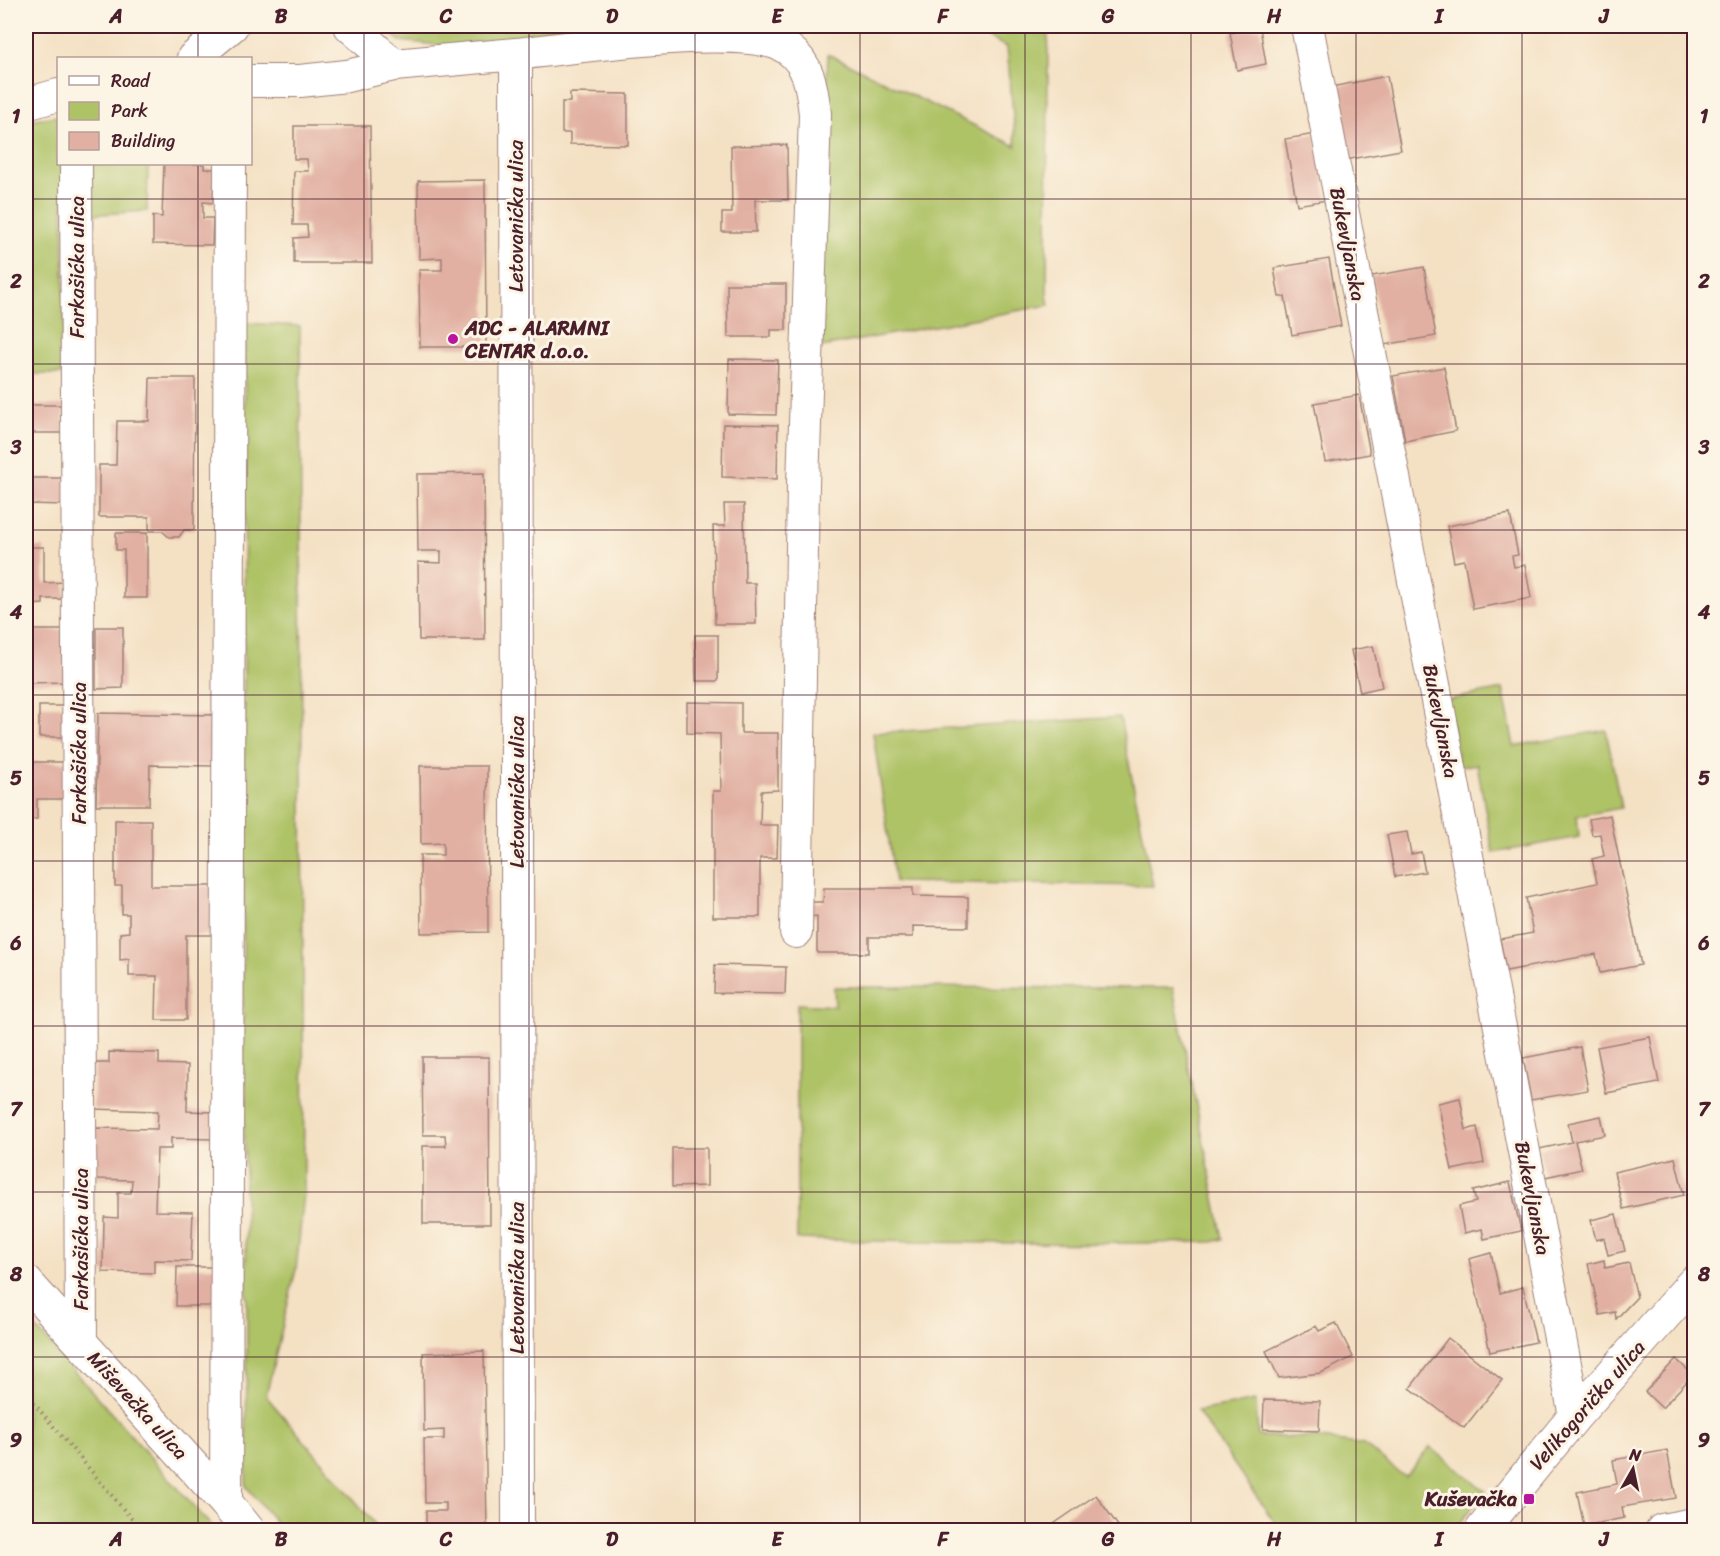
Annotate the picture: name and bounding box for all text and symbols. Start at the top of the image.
text: A [108,0,123,34]
text: B [275,0,288,34]
text: C [439,0,453,34]
text: D [606,0,619,34]
text: E [771,0,784,34]
text: F [937,0,950,34]
text: G [1101,0,1115,34]
text: H [1266,0,1282,34]
text: I [1434,0,1445,34]
text: J [1598,0,1610,34]
legend [57,57,252,165]
text: Road [111,65,151,97]
text: Park [111,95,148,127]
text: 1 [12,99,21,134]
text: 1 [1700,99,1709,134]
text: Building [111,125,175,157]
street label: Letovanićka ulica [499,139,534,292]
street label: Bukevljanska [1319,184,1376,304]
street label: Farkašićka ulica [60,196,95,338]
text: 2 [9,264,22,299]
text: 2 [1697,264,1710,299]
place label: ADC - ALARMNI CENTAR d.o.o. [464,311,611,369]
marker: ADC - ALARMNI CENTAR d.o.o. [446,332,460,346]
text: 3 [10,430,22,465]
text: 3 [1698,430,1710,465]
text: 4 [9,595,23,630]
text: 4 [1697,595,1711,630]
street label: Bukevljanska [1412,661,1469,781]
street label: Farkašićka ulica [62,682,97,824]
street label: Letovanićka ulica [500,715,535,868]
text: 5 [10,761,22,796]
text: 5 [1698,761,1710,796]
text: 6 [9,926,22,961]
text: 6 [1697,926,1710,961]
text: 7 [10,1092,23,1127]
text: 7 [1698,1092,1711,1127]
street label: Bukevljanska [1504,1138,1561,1258]
street label: Farkašićka ulica [64,1168,99,1310]
street label: Letovanićka ulica [500,1201,535,1354]
text: 8 [9,1257,23,1292]
text: 8 [1697,1257,1711,1292]
street label: Velikogorička ulica [1520,1332,1654,1479]
street label: Miševečka ulica [78,1342,197,1468]
text: 9 [10,1423,22,1458]
text: 9 [1698,1423,1710,1458]
north arrow [1603,1439,1663,1499]
text: N [1627,1439,1644,1470]
place label: Kuševačka [1424,1482,1517,1517]
marker: Kuševačka [1522,1492,1536,1506]
text: A [108,1522,123,1556]
text: B [275,1522,288,1556]
text: C [439,1522,453,1556]
text: D [606,1522,619,1556]
text: E [771,1522,784,1556]
text: F [937,1522,950,1556]
text: G [1101,1522,1115,1556]
text: H [1266,1522,1282,1556]
text: I [1434,1522,1445,1556]
text: J [1598,1522,1610,1556]

